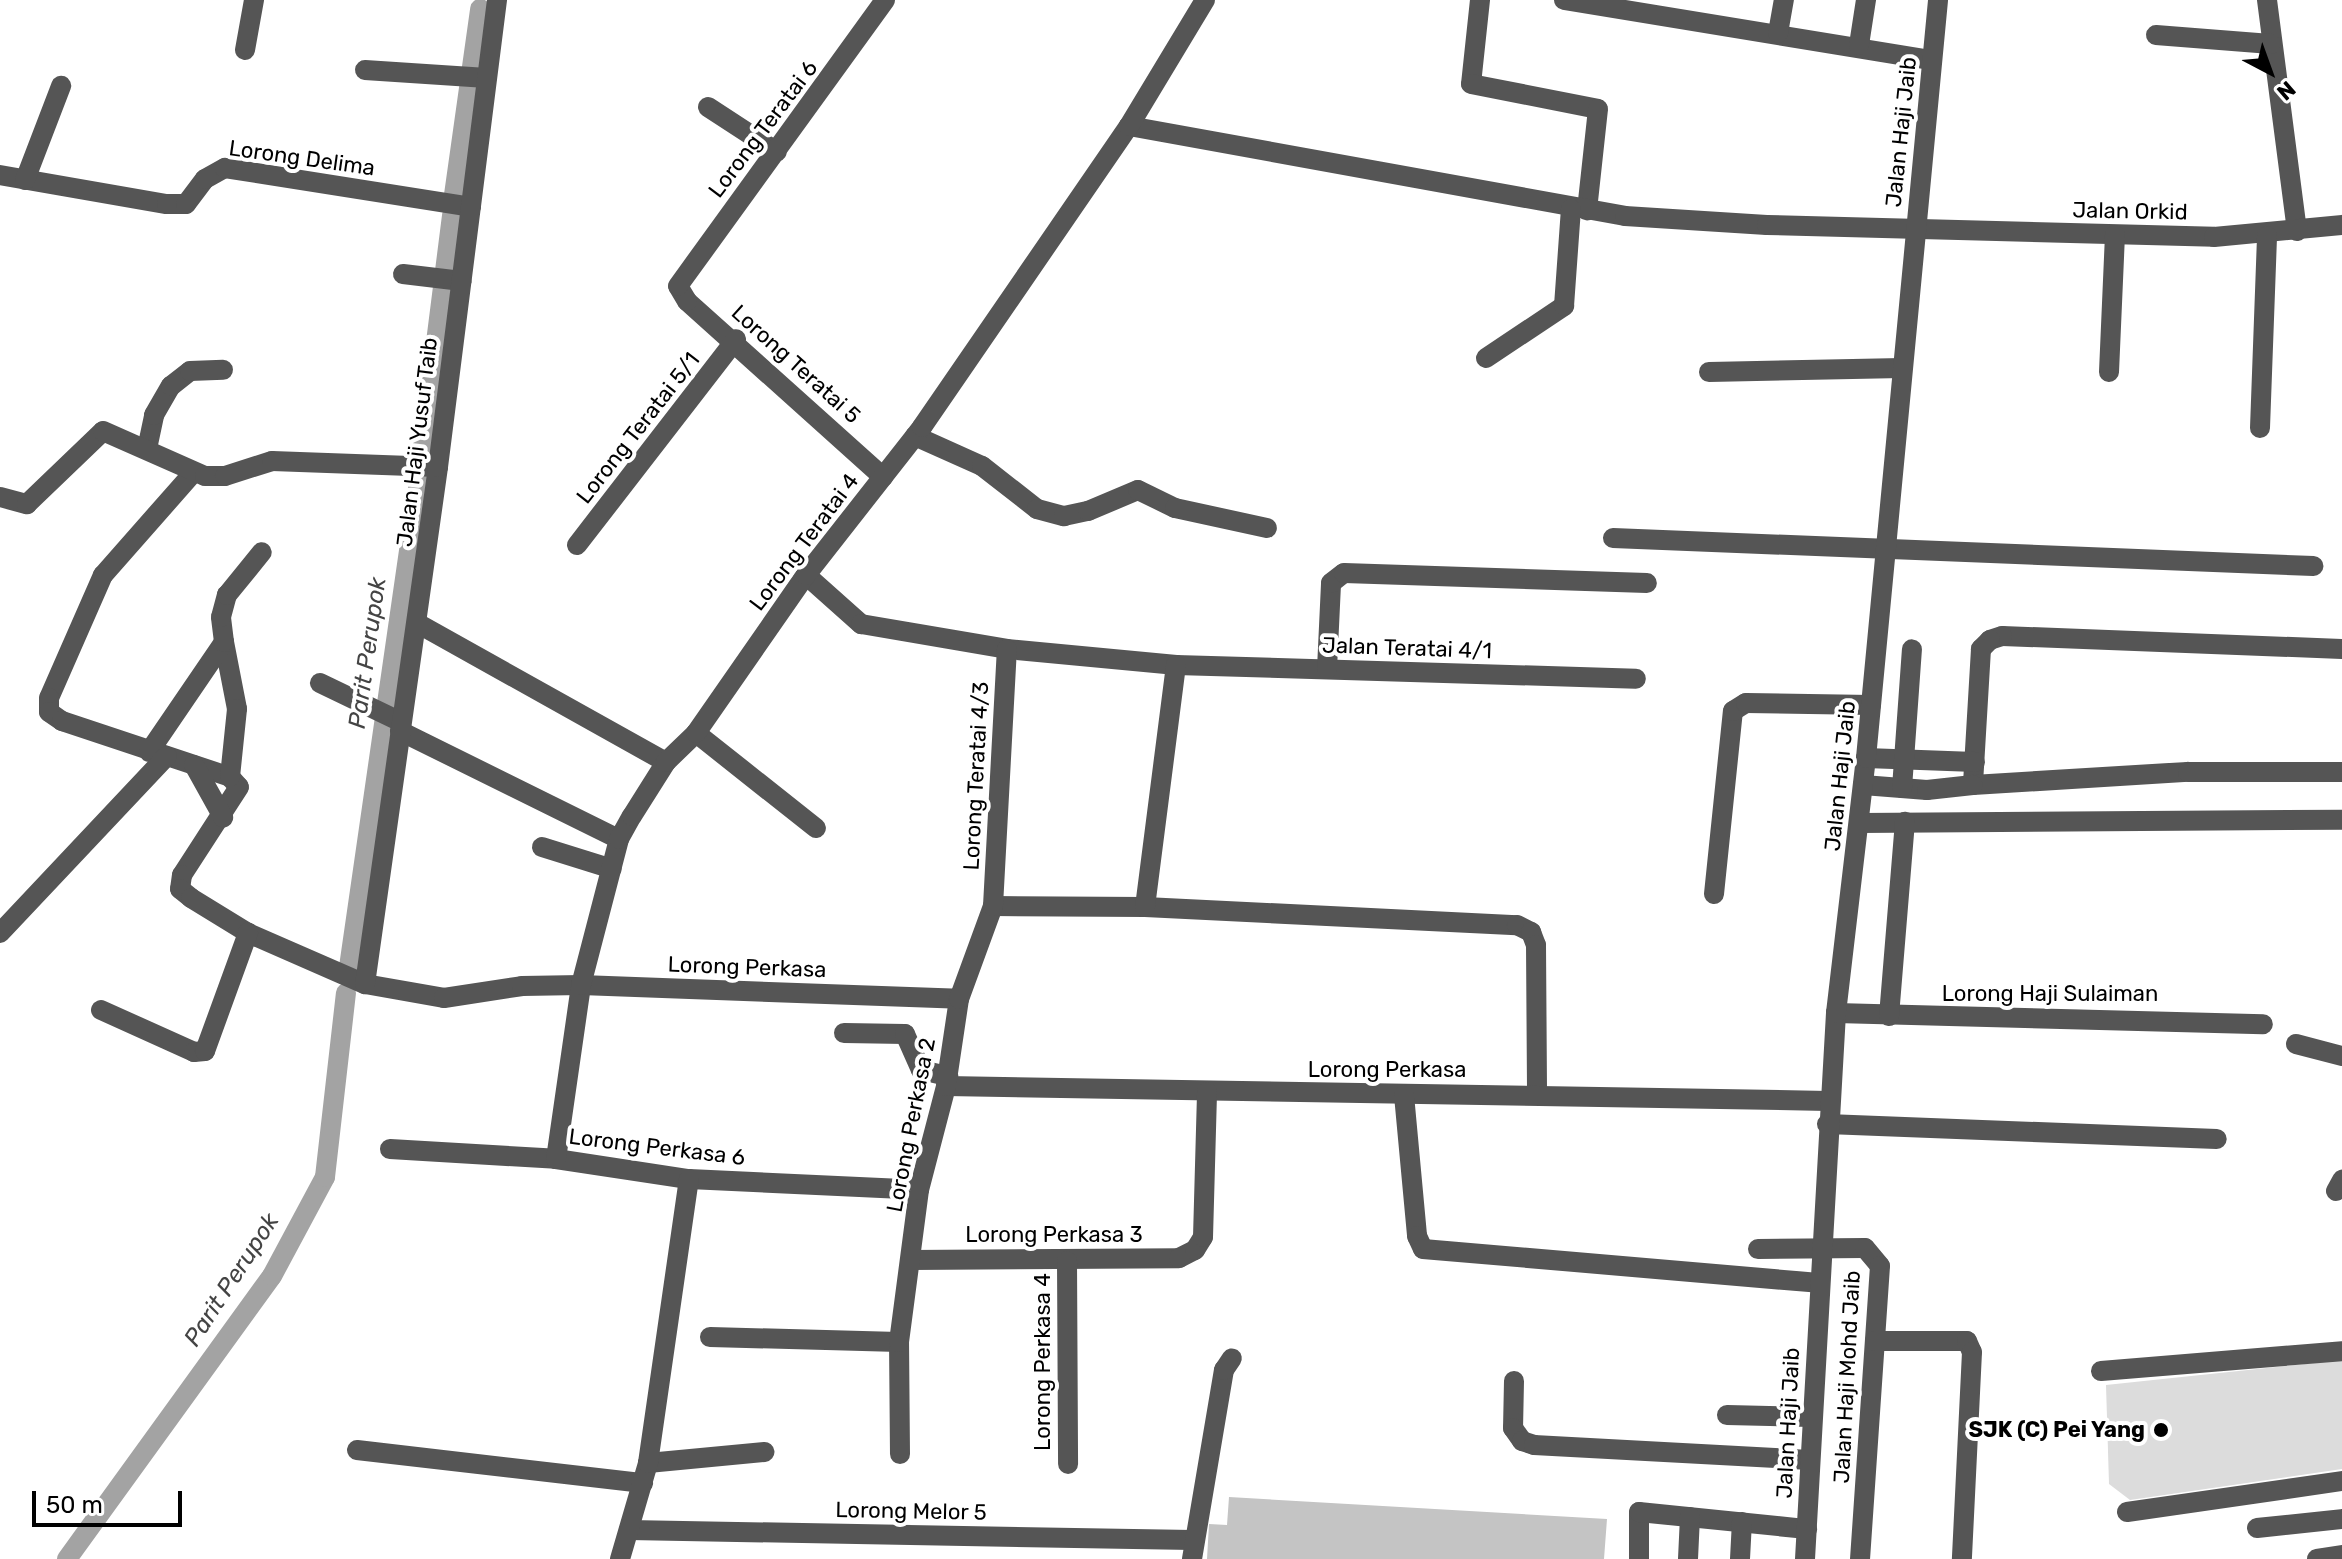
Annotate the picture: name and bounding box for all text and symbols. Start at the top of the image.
north arrow [2230,32,2310,112]
street label: Lorong Teratai 6 [703,55,823,203]
street label: Jalan Haji Jaib [1880,56,1922,208]
text: N [2271,75,2301,106]
street label: Lorong Delima [227,135,377,181]
street label: Jalan Orkid [2072,197,2188,225]
street label: Lorong Teratai 5 [726,299,866,429]
street label: Jalan Haji Yusuf Taib [391,335,443,549]
street label: Lorong Teratai 5/1 [571,347,705,509]
street label: Lorong Teratai 4 [744,468,864,616]
water label: Parit Perupok [343,575,393,731]
street label: Jalan Teratai 4/1 [1321,632,1493,664]
street label: Lorong Teratai 4/3 [958,681,994,871]
street label: Jalan Haji Jaib [1819,700,1861,852]
street label: Lorong Perkasa [667,951,827,983]
street label: Lorong Haji Sulaiman [1942,981,2158,1007]
street label: Lorong Perkasa 2 [881,1036,941,1214]
street label: Lorong Perkasa [1308,1057,1466,1083]
street label: Lorong Perkasa 6 [567,1123,747,1171]
water label: Parit Perupok [178,1208,286,1352]
street label: Lorong Perkasa 3 [965,1222,1143,1248]
street label: Jalan Haji Mohd Jaib [1828,1270,1866,1484]
street label: Lorong Perkasa 4 [1030,1273,1056,1451]
street label: Jalan Haji Jaib [1771,1347,1805,1499]
place label: SJK (C) Pei Yang [1968,1417,2145,1443]
marker: SJK (C) Pei Yang [2152,1421,2170,1439]
scale bar [36,1475,186,1525]
text: 50 m [46,1491,103,1519]
street label: Lorong Melor 5 [835,1496,987,1526]

